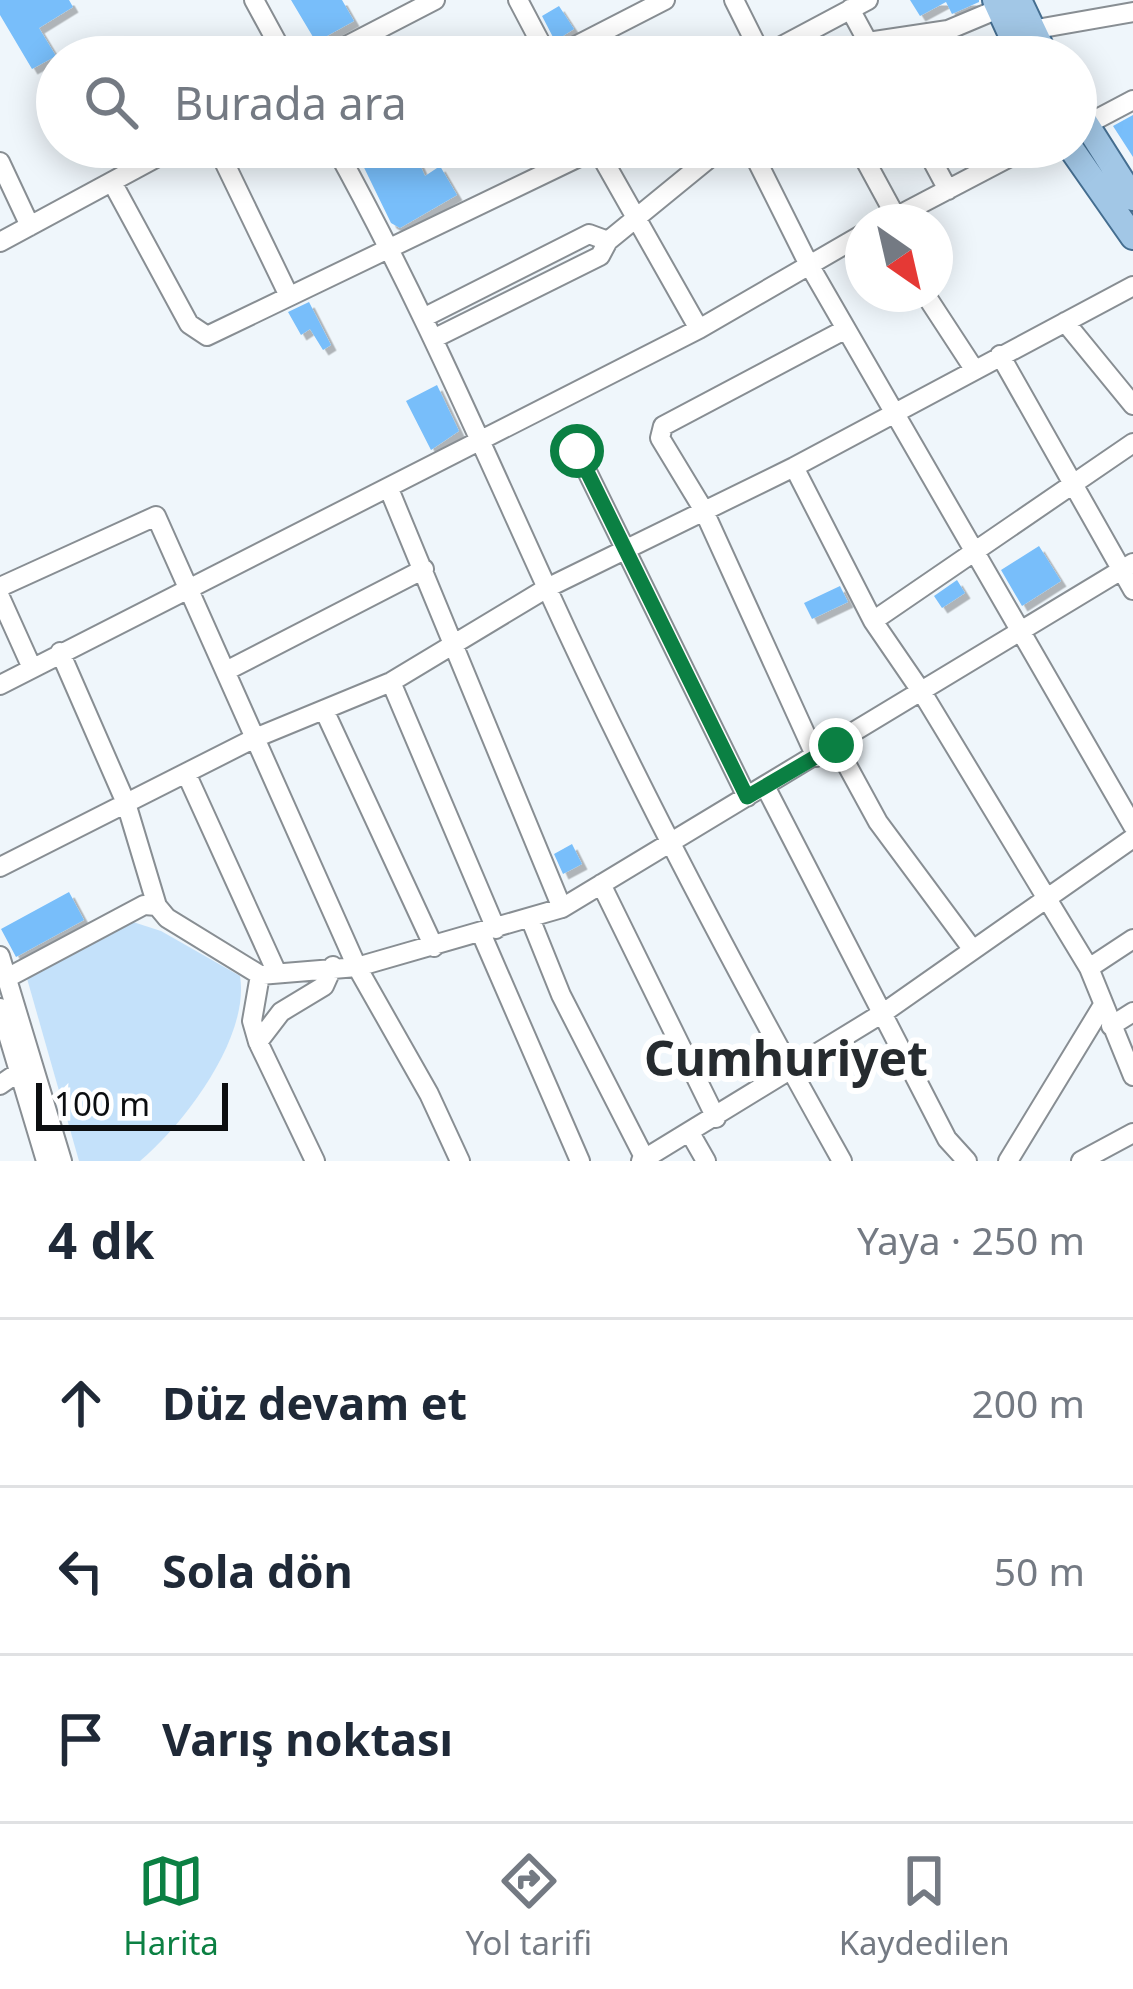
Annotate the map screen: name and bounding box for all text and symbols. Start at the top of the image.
search box [36,36,1097,168]
icon: search [78,69,144,135]
text: Burada ara [174,72,407,133]
north arrow [845,204,953,312]
route start [550,424,604,478]
route end [809,718,863,772]
district label: Cumhuriyet [644,1025,928,1090]
scale bar [36,1077,228,1130]
text: 100 m [54,1081,150,1126]
text: 4 dk [48,1204,154,1274]
text: Yaya · 250 m [857,1213,1085,1266]
icon: ahead [48,1370,114,1436]
text: Düz devam et [162,1372,467,1433]
text: 200 m [971,1376,1085,1429]
icon: left [48,1538,114,1604]
text: Sola dön [162,1540,353,1601]
text: 50 m [994,1544,1085,1597]
icon: arrive [48,1706,114,1772]
text: Varış noktası [162,1708,453,1769]
tab: Harita [123,1848,219,1965]
tab: Yol tarifi [465,1848,592,1965]
tab: Kaydedilen [839,1848,1010,1965]

